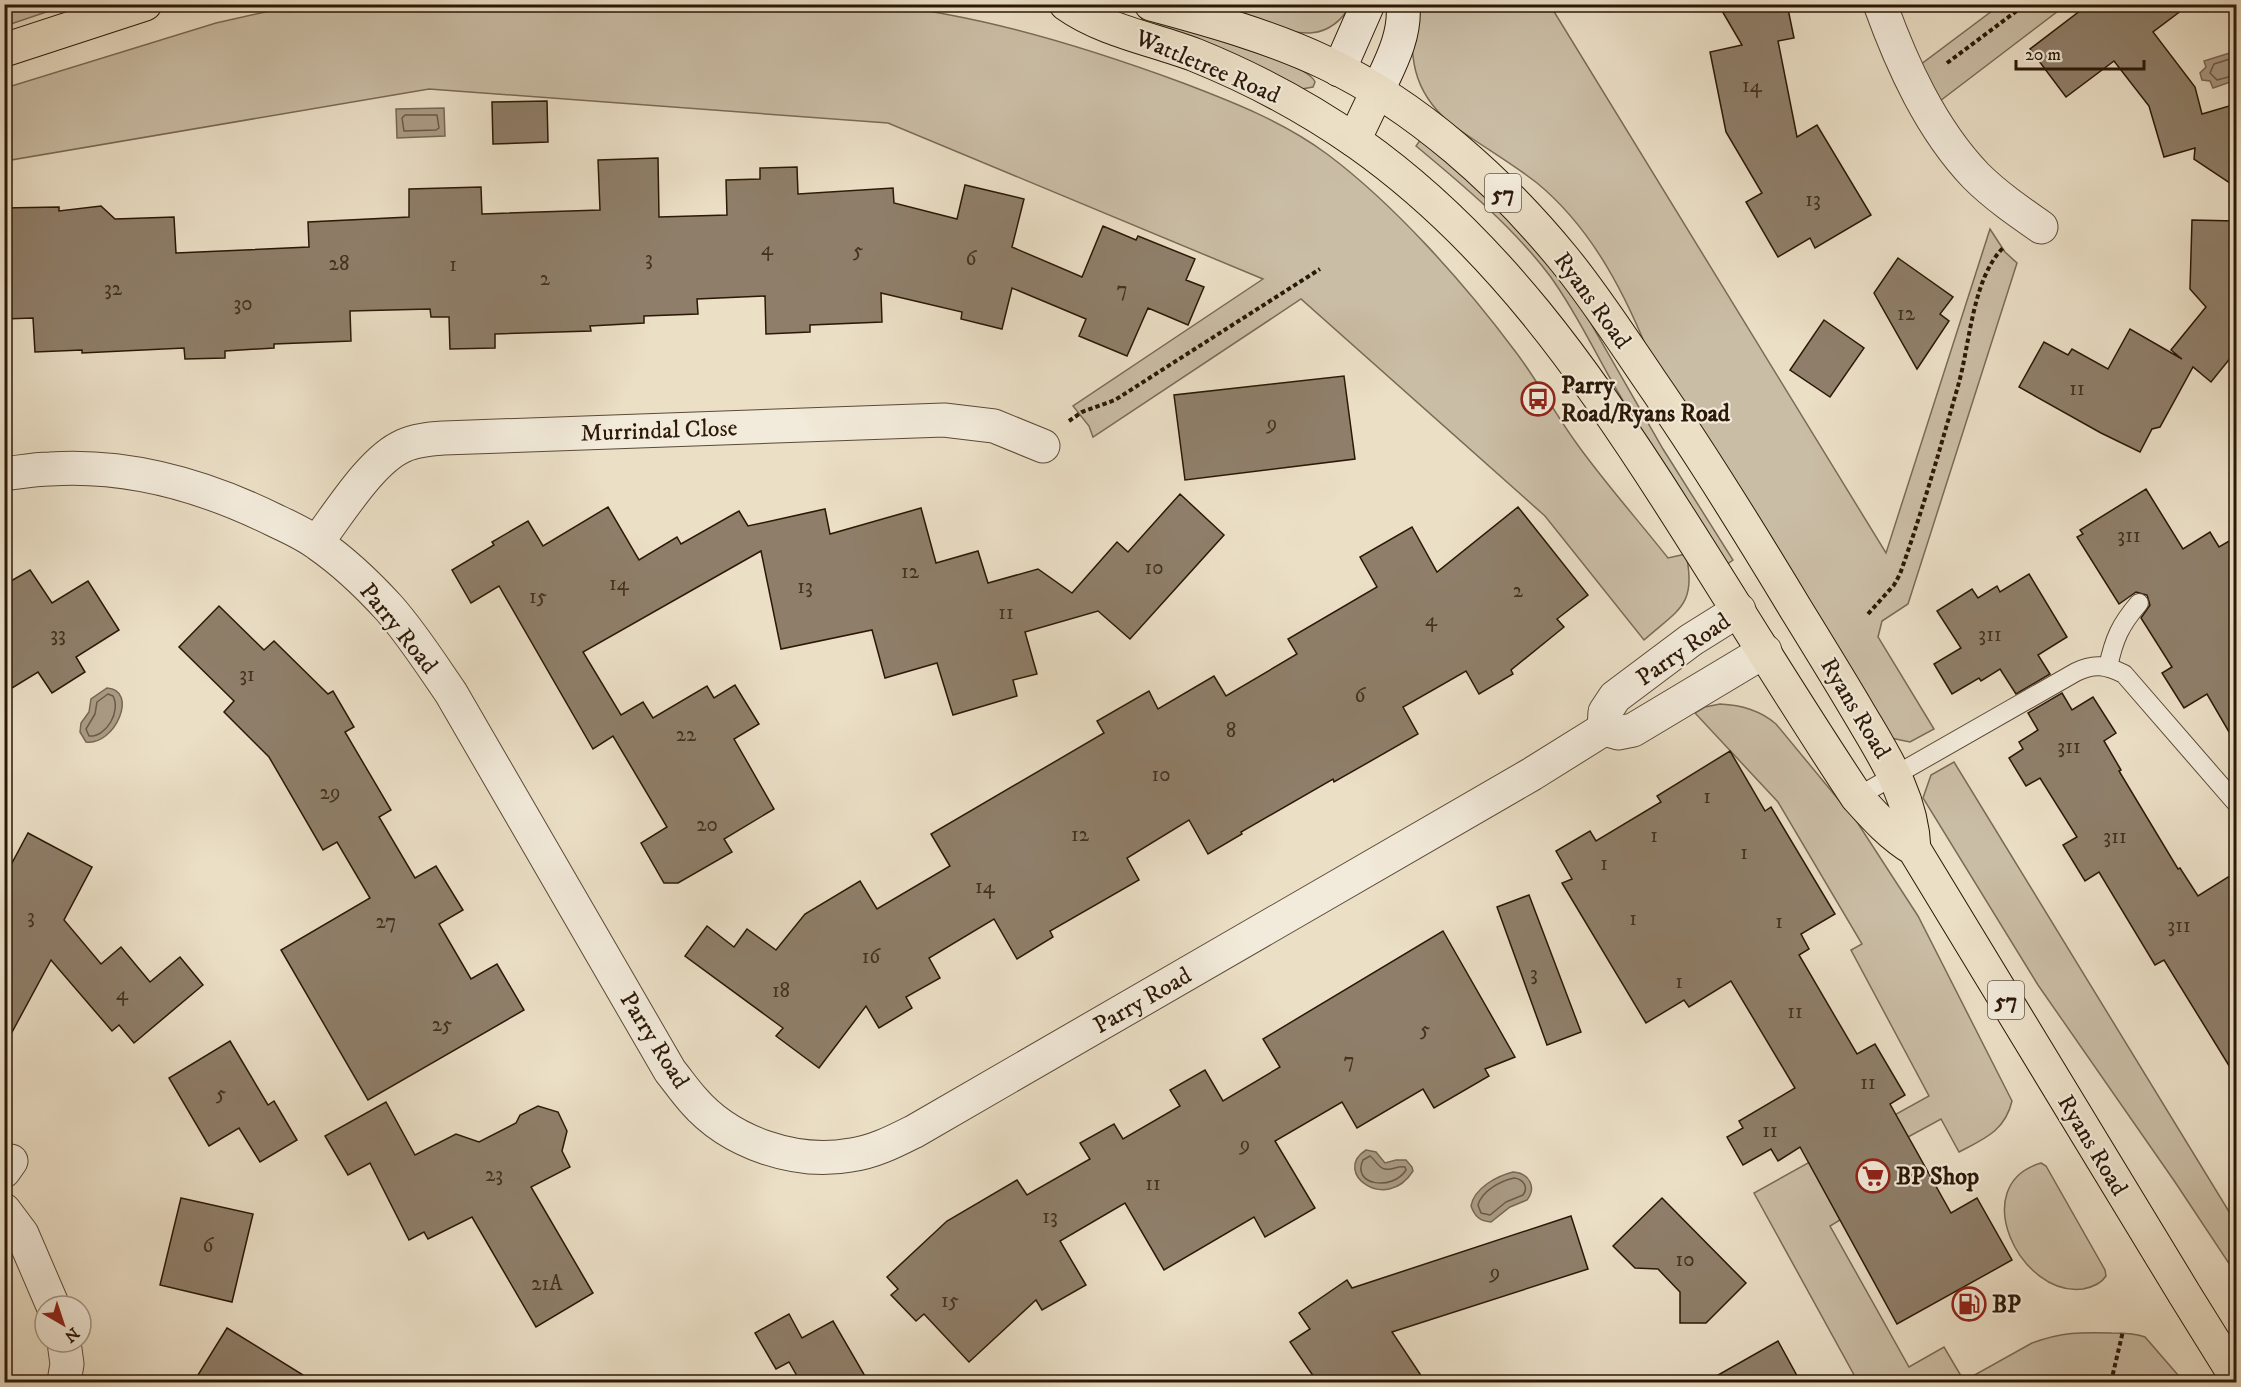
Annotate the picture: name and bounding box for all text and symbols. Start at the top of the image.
street label: Wattletree Road [1130,23,1285,111]
scale bar [2016,33,2144,71]
text: 20 m [2025,44,2061,66]
house number: 14 [1742,73,1763,99]
road number: 57 [1485,174,1521,212]
house number: 13 [1805,187,1821,213]
house number: 4 [761,236,774,262]
house number: 5 [853,238,863,264]
house number: 3 [645,246,653,272]
house number: 6 [966,246,978,272]
street label: Ryans Road [1547,246,1637,355]
house number: 28 [329,251,349,277]
house number: 1 [449,252,457,278]
house number: 2 [540,266,551,292]
house number: 32 [104,276,123,302]
house number: 7 [1116,277,1128,303]
house number: 30 [233,291,253,317]
house number: 12 [1897,301,1916,327]
place label: Parry Road/Ryans Road [1561,371,1731,429]
house number: 11 [2069,376,2085,402]
bus stop icon: Parry Road/Ryans Road [1520,381,1556,417]
house number: 9 [1266,411,1277,437]
street label: Murrindal Close [580,413,738,449]
house number: 311 [2117,523,2141,549]
house number: 10 [1145,555,1163,581]
house number: 12 [901,559,920,585]
house number: 14 [609,571,630,597]
house number: 13 [797,574,813,600]
street label: Parry Road [353,577,444,680]
house number: 2 [1513,578,1524,604]
house number: 15 [529,584,547,610]
house number: 11 [998,600,1014,626]
street label: Parry Road [1631,606,1737,693]
house number: 4 [1425,607,1438,633]
house number: 33 [50,622,66,648]
house number: 311 [1978,622,2002,648]
street label: Ryans Road [1813,653,1897,765]
house number: 31 [239,662,255,688]
house number: 6 [1355,683,1367,709]
house number: 8 [1226,718,1236,744]
house number: 22 [676,722,697,748]
house number: 311 [2057,734,2081,760]
house number: 10 [1152,762,1170,788]
house number: 29 [320,780,340,806]
house number: 1 [1703,784,1711,810]
house number: 20 [696,812,718,838]
house number: 12 [1071,822,1090,848]
house number: 1 [1650,823,1658,849]
house number: 311 [2103,824,2127,850]
house number: 1 [1740,840,1748,866]
house number: 1 [1600,851,1608,877]
house number: 14 [975,874,996,900]
house number: 3 [27,904,35,930]
house number: 1 [1629,906,1637,932]
house number: 27 [376,909,396,935]
house number: 1 [1775,909,1783,935]
house number: 311 [2167,913,2191,939]
house number: 16 [862,944,881,970]
street label: Parry Road [1088,961,1197,1041]
house number: 3 [1530,961,1538,987]
house number: 1 [1675,969,1683,995]
house number: 18 [772,978,790,1004]
house number: 4 [116,981,129,1007]
road number: 57 [1988,981,2024,1019]
street label: Parry Road [613,987,696,1094]
house number: 11 [1787,999,1803,1025]
house number: 25 [432,1012,452,1038]
house number: 5 [1420,1017,1430,1043]
house number: 7 [1343,1048,1355,1074]
house number: 11 [1860,1070,1876,1096]
house number: 5 [216,1081,226,1107]
street label: Ryans Road [2050,1090,2134,1202]
house number: 11 [1762,1118,1778,1144]
house number: 9 [1239,1132,1250,1158]
supermarket icon: BP Shop [1855,1158,1891,1194]
house number: 23 [485,1162,503,1188]
place label: BP Shop [1896,1162,1979,1192]
house number: 11 [1145,1171,1161,1197]
house number: 13 [1042,1204,1058,1230]
house number: 6 [203,1233,215,1259]
house number: 10 [1676,1247,1694,1273]
house number: 9 [1489,1260,1500,1286]
house number: 21A [531,1271,563,1297]
fuel station icon: BP [1951,1286,1987,1322]
house number: 15 [941,1288,959,1314]
place label: BP [1992,1290,2021,1320]
north arrow [33,1294,93,1354]
text: N [60,1323,83,1347]

